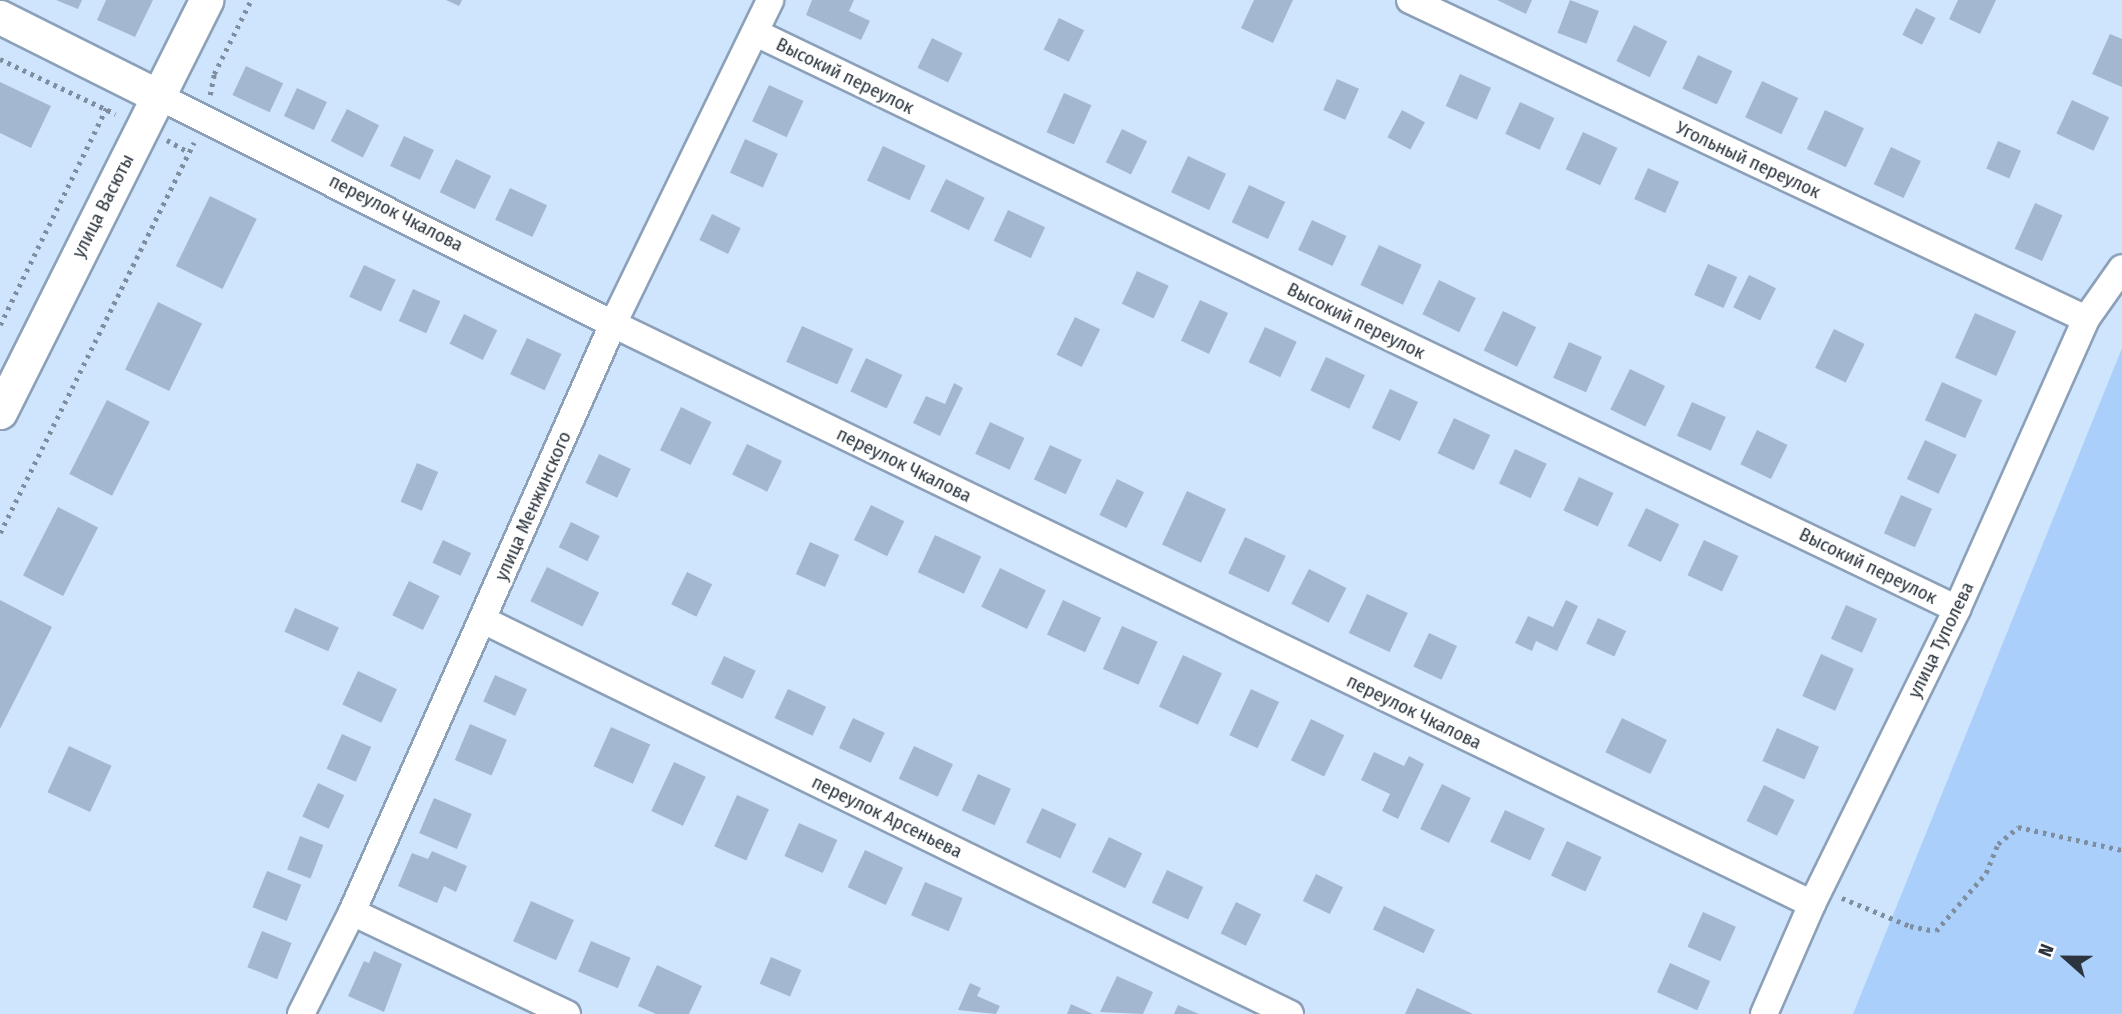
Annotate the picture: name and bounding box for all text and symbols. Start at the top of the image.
street label: Высокий переулок [772,33,918,119]
street label: Угольный переулок [1672,116,1824,204]
street label: улица Васюты [67,150,139,262]
street label: переулок Чкалова [325,169,467,257]
street label: Высокий переулок [1283,278,1429,364]
street label: переулок Чкалова [833,423,975,507]
street label: улица Менжинского [490,428,576,584]
street label: Высокий переулок [1795,523,1941,609]
street label: улица Туполева [1903,578,1979,702]
street label: переулок Чкалова [1343,670,1485,754]
street label: переулок Арсеньева [808,771,966,863]
north arrow [2031,923,2101,993]
text: N [2033,941,2059,960]

